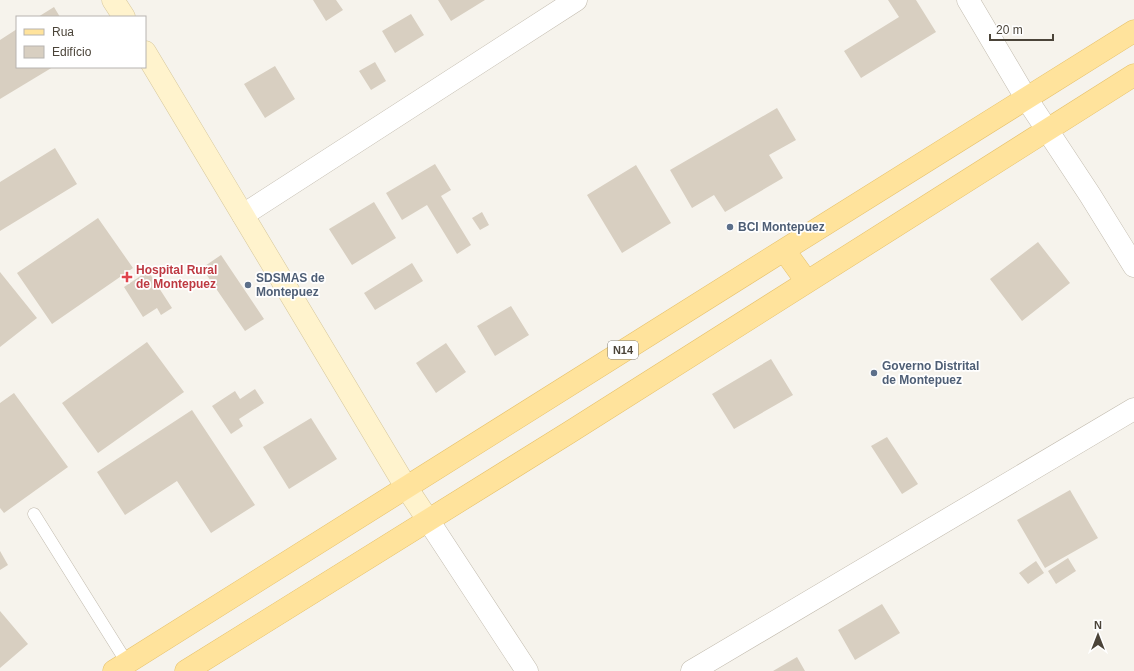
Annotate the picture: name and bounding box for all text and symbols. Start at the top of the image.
legend [16,16,146,68]
scale bar [990,16,1053,42]
text: 20 m [996,23,1023,37]
text: Rua [52,25,74,39]
text: Edifício [52,45,92,59]
place label: BCI Montepuez [738,220,825,234]
marker: BCI Montepuez [725,222,735,232]
place label: Hospital Rural de Montepuez [136,263,217,291]
marker: Hospital Rural de Montepuez [121,271,133,283]
place label: SDSMAS de Montepuez [256,271,325,299]
marker: SDSMAS de Montepuez [243,280,253,290]
road number: N14 [608,341,638,359]
place label: Governo Distrital de Montepuez [882,359,979,387]
marker: Governo Distrital de Montepuez [869,368,879,378]
north arrow [1078,615,1118,655]
text: N [1094,619,1102,631]

